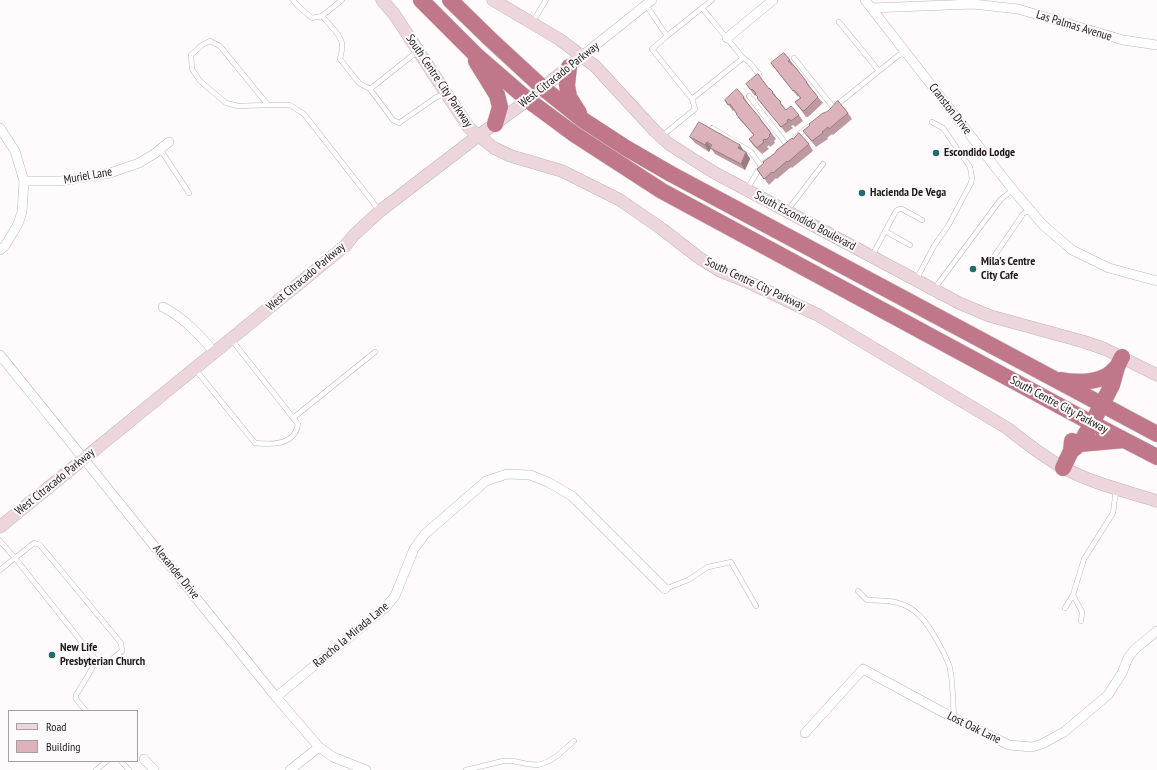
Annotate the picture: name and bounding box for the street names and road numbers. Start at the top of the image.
street label: Las Palmas Avenue [1034,8,1114,44]
street label: South Centre City Parkway [403,32,475,130]
street label: West Citracado Parkway [516,39,602,111]
street label: Cranston Drive [926,81,974,137]
street label: Muriel Lane [63,165,113,187]
street label: South Escondido Boulevard [752,188,858,254]
street label: West Citracado Parkway [264,240,348,314]
street label: South Centre City Parkway [703,254,807,314]
street label: South Centre City Parkway [1008,373,1110,437]
street label: West Citracado Parkway [12,446,98,518]
street label: Alexander Drive [150,542,202,602]
street label: Rancho la Mirada Lane [310,599,392,671]
street label: Lost Oak Lane [945,709,1003,747]

